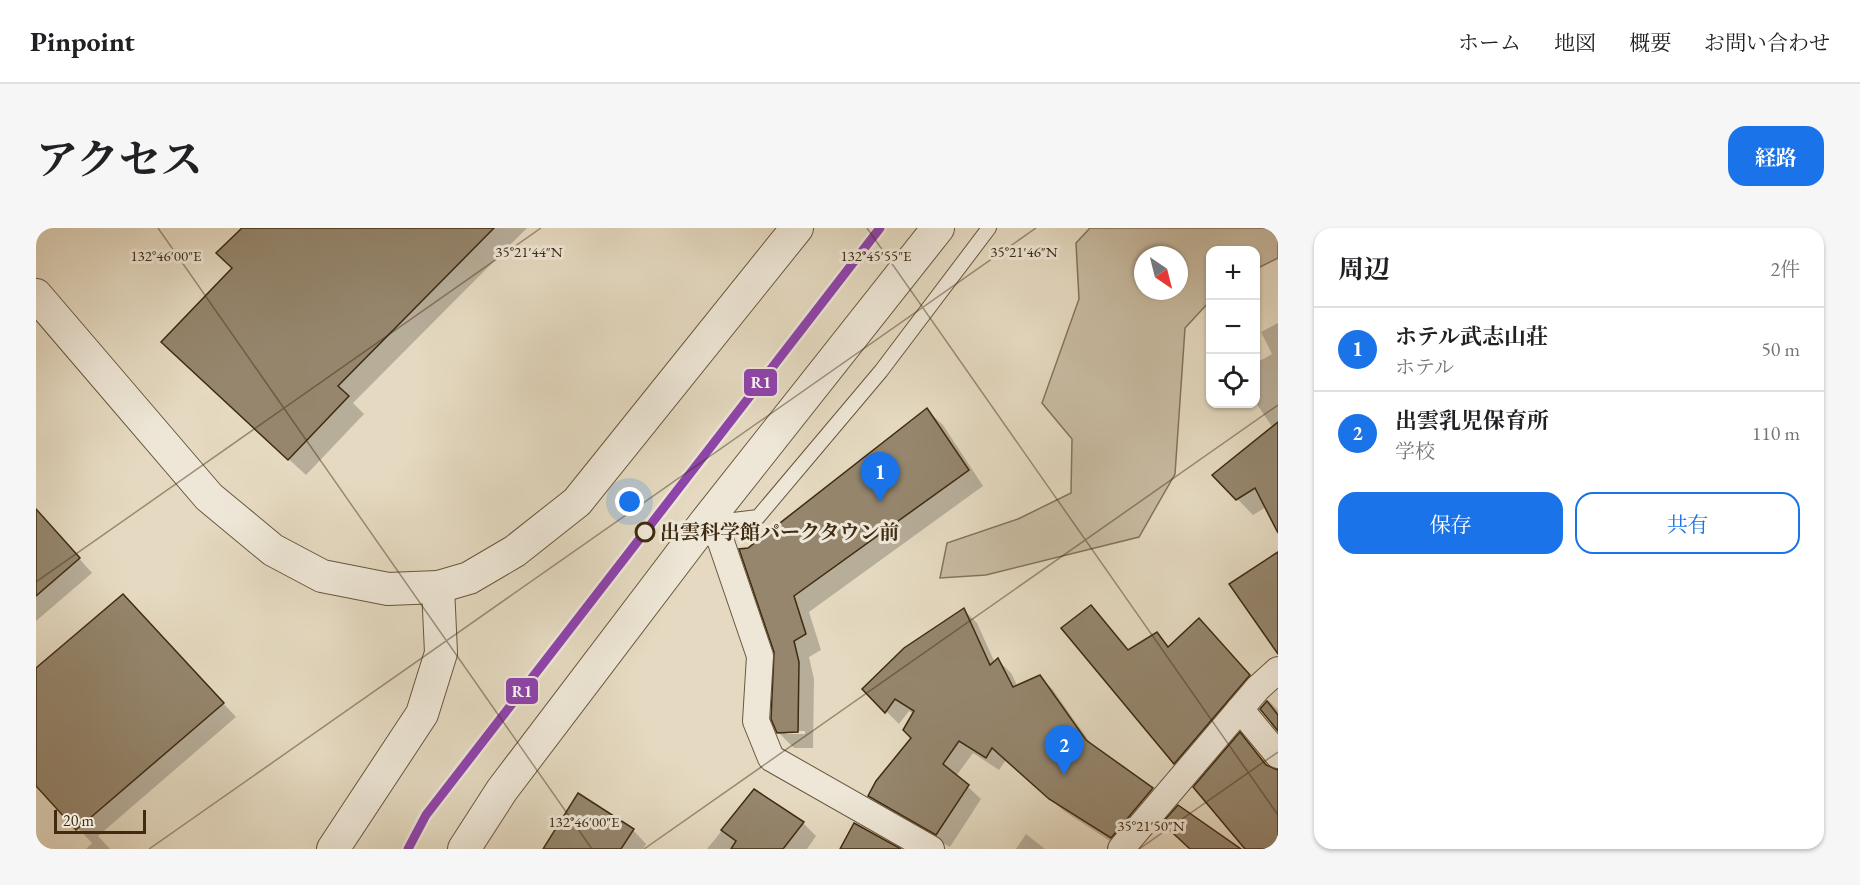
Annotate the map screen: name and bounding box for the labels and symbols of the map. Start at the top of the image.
text: 35°21'44"N [495,242,563,261]
text: 35°21'46"N [990,242,1058,261]
text: 132°46'00"E [130,246,202,265]
text: 132°45'55"E [840,246,912,265]
north arrow [1134,246,1188,300]
line badge: R1 [743,368,778,397]
text: R1 [751,372,771,393]
pin: 1 [860,452,900,502]
your location [615,487,644,516]
place label: 出雲科学館パークタウン前 [660,519,900,545]
marker: 出雲科学館パークタウン前 [635,522,655,542]
line badge: R1 [505,677,539,705]
text: R1 [512,681,532,702]
pin: 2 [1044,726,1084,775]
scale bar [54,807,146,834]
text: 132°46'00"E [548,812,620,831]
text: 35°21'50"N [1117,816,1185,835]

